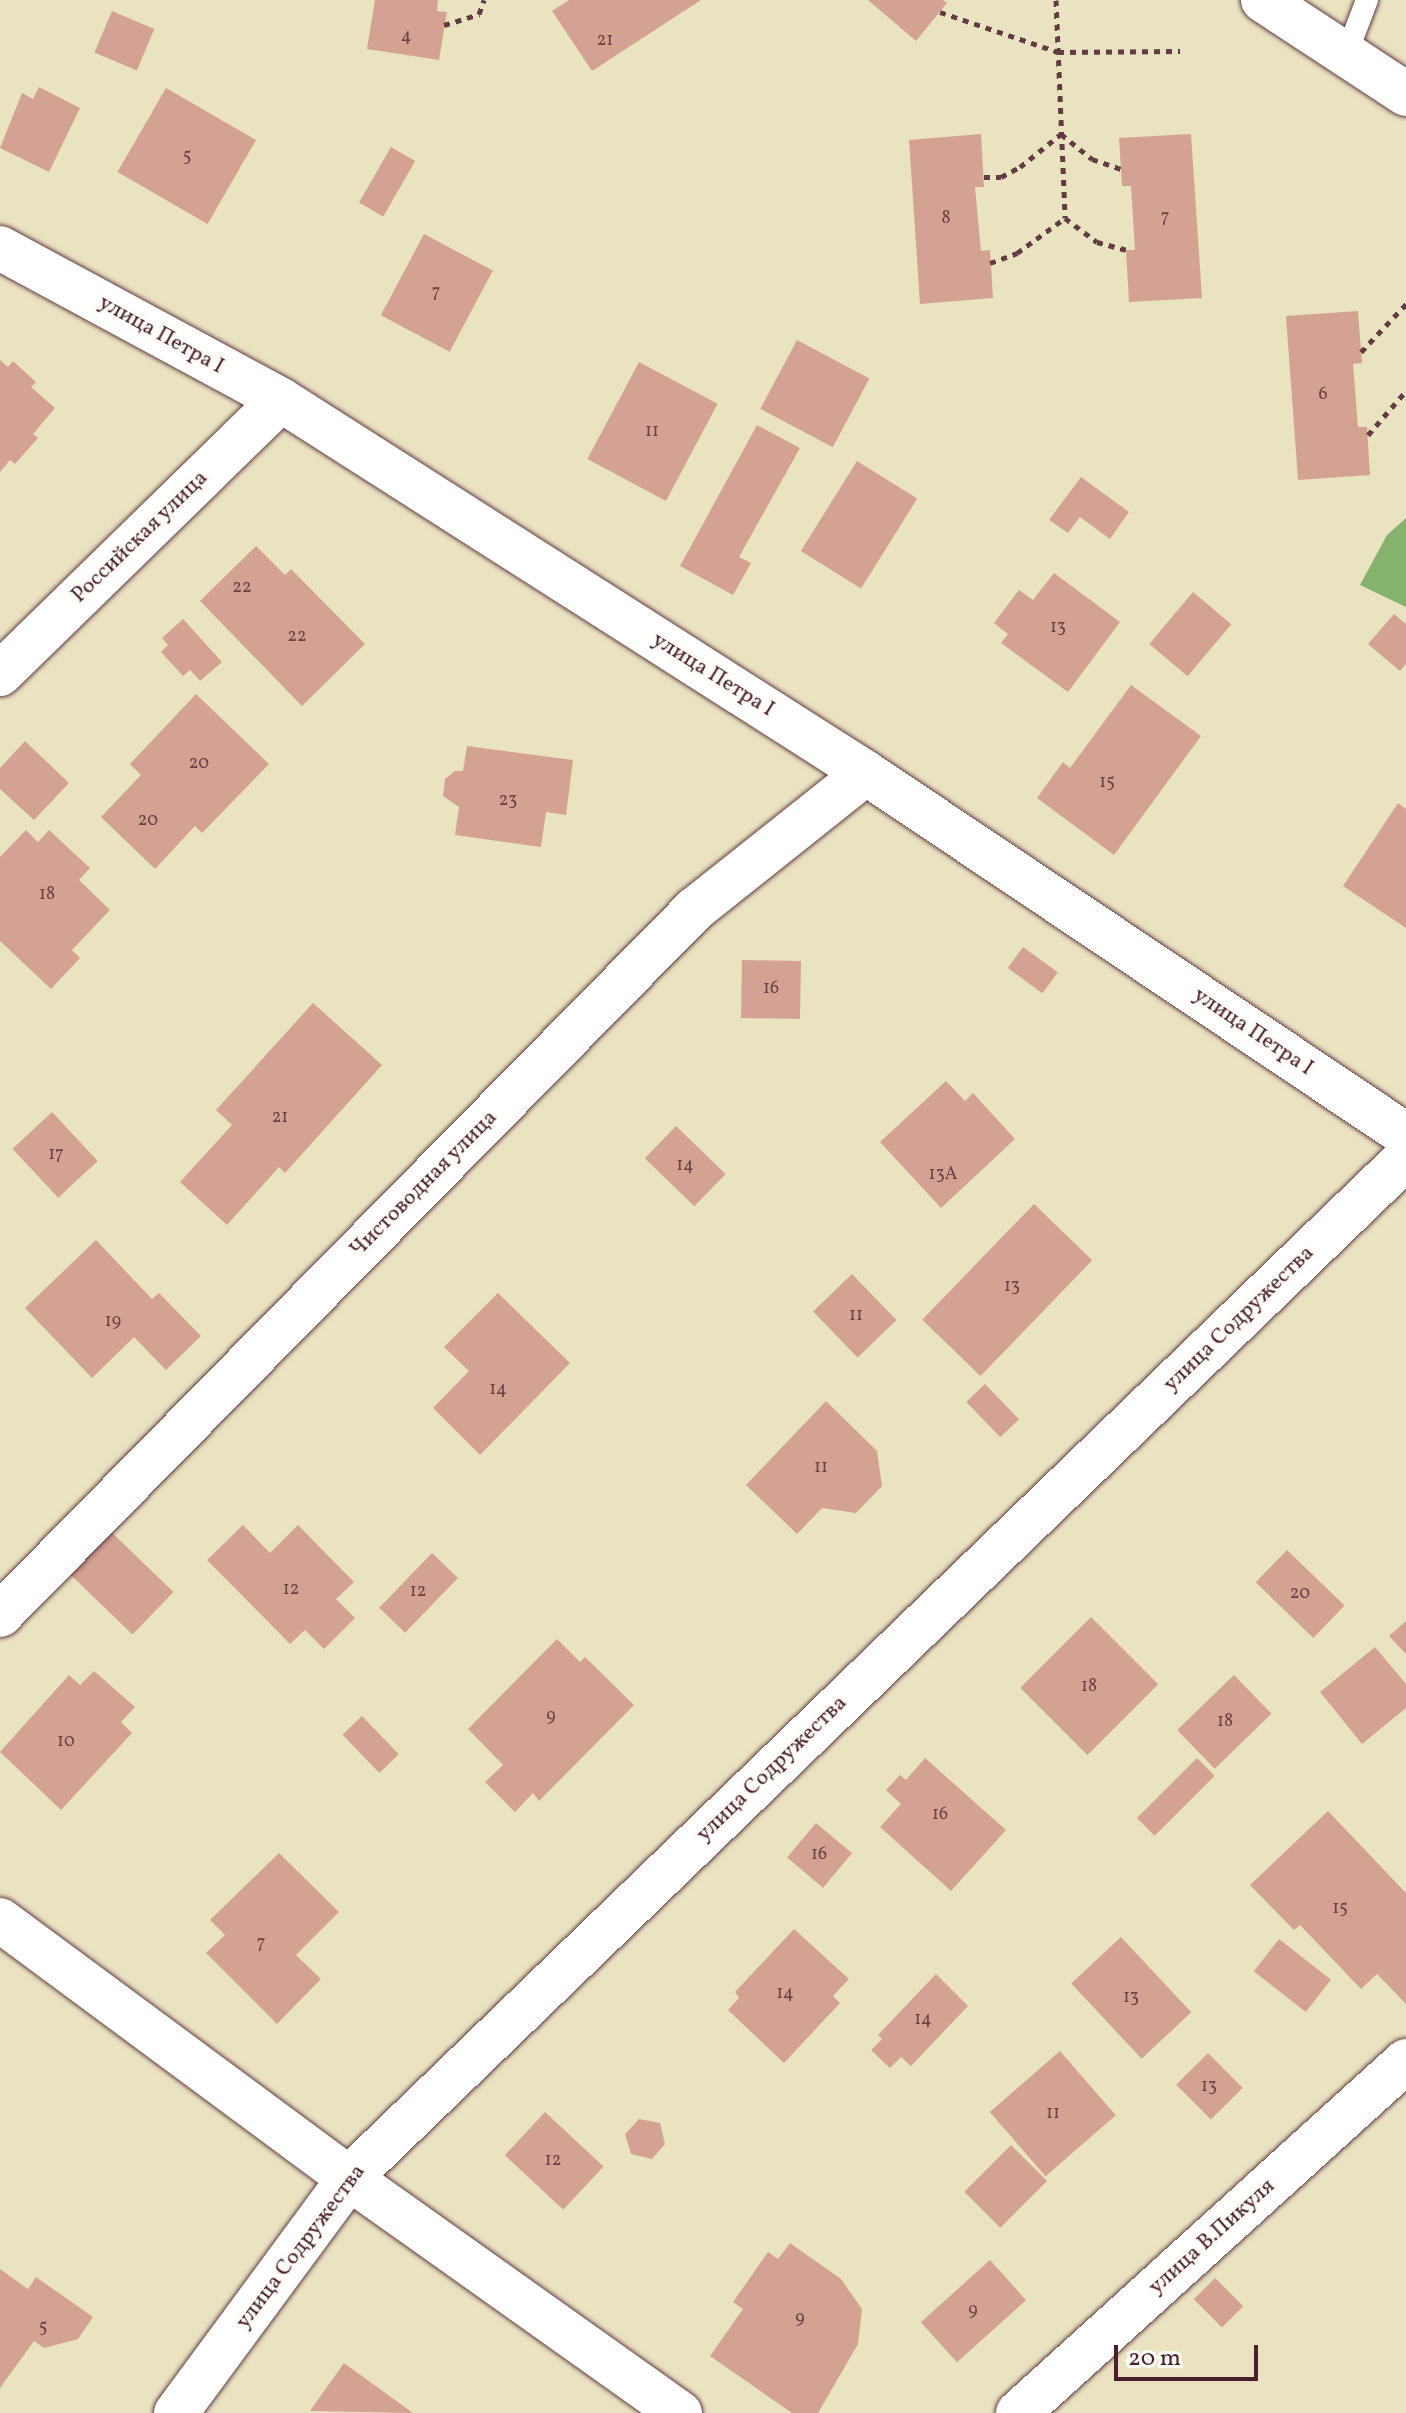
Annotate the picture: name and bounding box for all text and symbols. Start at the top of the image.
house number: 4 [401,26,411,48]
house number: 21 [597,30,613,52]
house number: 5 [183,146,191,168]
house number: 7 [1161,207,1169,229]
house number: 8 [941,208,951,230]
house number: 7 [432,282,440,304]
street label: улица Петра I [94,290,228,380]
house number: 6 [1318,384,1328,406]
house number: 11 [645,421,659,443]
street label: Российская улица [66,465,214,609]
house number: 22 [232,577,252,599]
house number: 13 [1050,617,1066,639]
house number: 22 [287,626,307,648]
street label: улица Петра I [647,627,779,723]
house number: 20 [189,753,209,775]
house number: 15 [1099,772,1115,794]
house number: 23 [499,790,517,812]
house number: 20 [138,810,158,832]
house number: 18 [39,884,55,906]
house number: 16 [763,978,779,1000]
street label: улица Петра I [1188,982,1318,1082]
street label: Чистоводная улица [345,1105,503,1263]
house number: 21 [272,1107,288,1129]
house number: 17 [48,1144,64,1166]
house number: 14 [676,1155,694,1177]
house number: 13А [929,1164,957,1186]
street label: улица Содружества [1158,1240,1320,1398]
house number: 13 [1004,1276,1020,1298]
house number: 11 [849,1305,863,1327]
house number: 19 [105,1311,121,1333]
house number: 14 [489,1379,507,1401]
house number: 11 [814,1457,828,1479]
house number: 12 [283,1579,299,1601]
house number: 12 [410,1581,426,1603]
house number: 20 [1290,1583,1310,1605]
house number: 18 [1081,1676,1097,1698]
street label: улица Содружества [691,1690,853,1848]
house number: 9 [546,1706,556,1728]
house number: 18 [1217,1711,1233,1733]
house number: 10 [57,1731,75,1753]
house number: 16 [932,1804,948,1826]
house number: 16 [811,1844,827,1866]
house number: 15 [1332,1898,1348,1920]
house number: 7 [257,1933,265,1955]
house number: 14 [776,1983,794,2005]
house number: 13 [1123,1987,1139,2009]
house number: 14 [914,2009,932,2031]
house number: 13 [1201,2076,1217,2098]
house number: 11 [1046,2103,1060,2125]
house number: 12 [545,2150,561,2172]
street label: улица Содружества [231,2160,371,2334]
street label: улица В.Пикуля [1143,2173,1281,2301]
house number: 9 [968,2300,978,2322]
house number: 9 [795,2308,805,2330]
house number: 5 [39,2317,47,2339]
scale bar [1118,2329,1262,2379]
text: 20 m [1128,2342,1181,2376]

